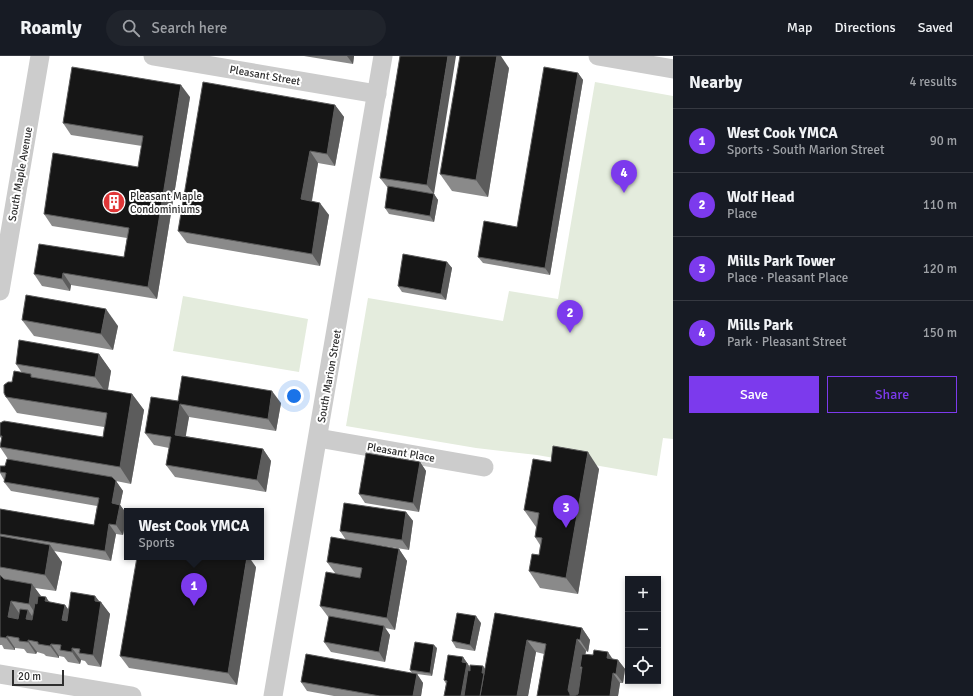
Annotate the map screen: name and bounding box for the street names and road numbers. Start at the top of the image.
street label: Pleasant Street [228,63,302,88]
street label: South Maple Avenue [6,126,35,222]
street label: South Marion Street [315,328,344,424]
street label: Pleasant Place [366,440,436,465]

